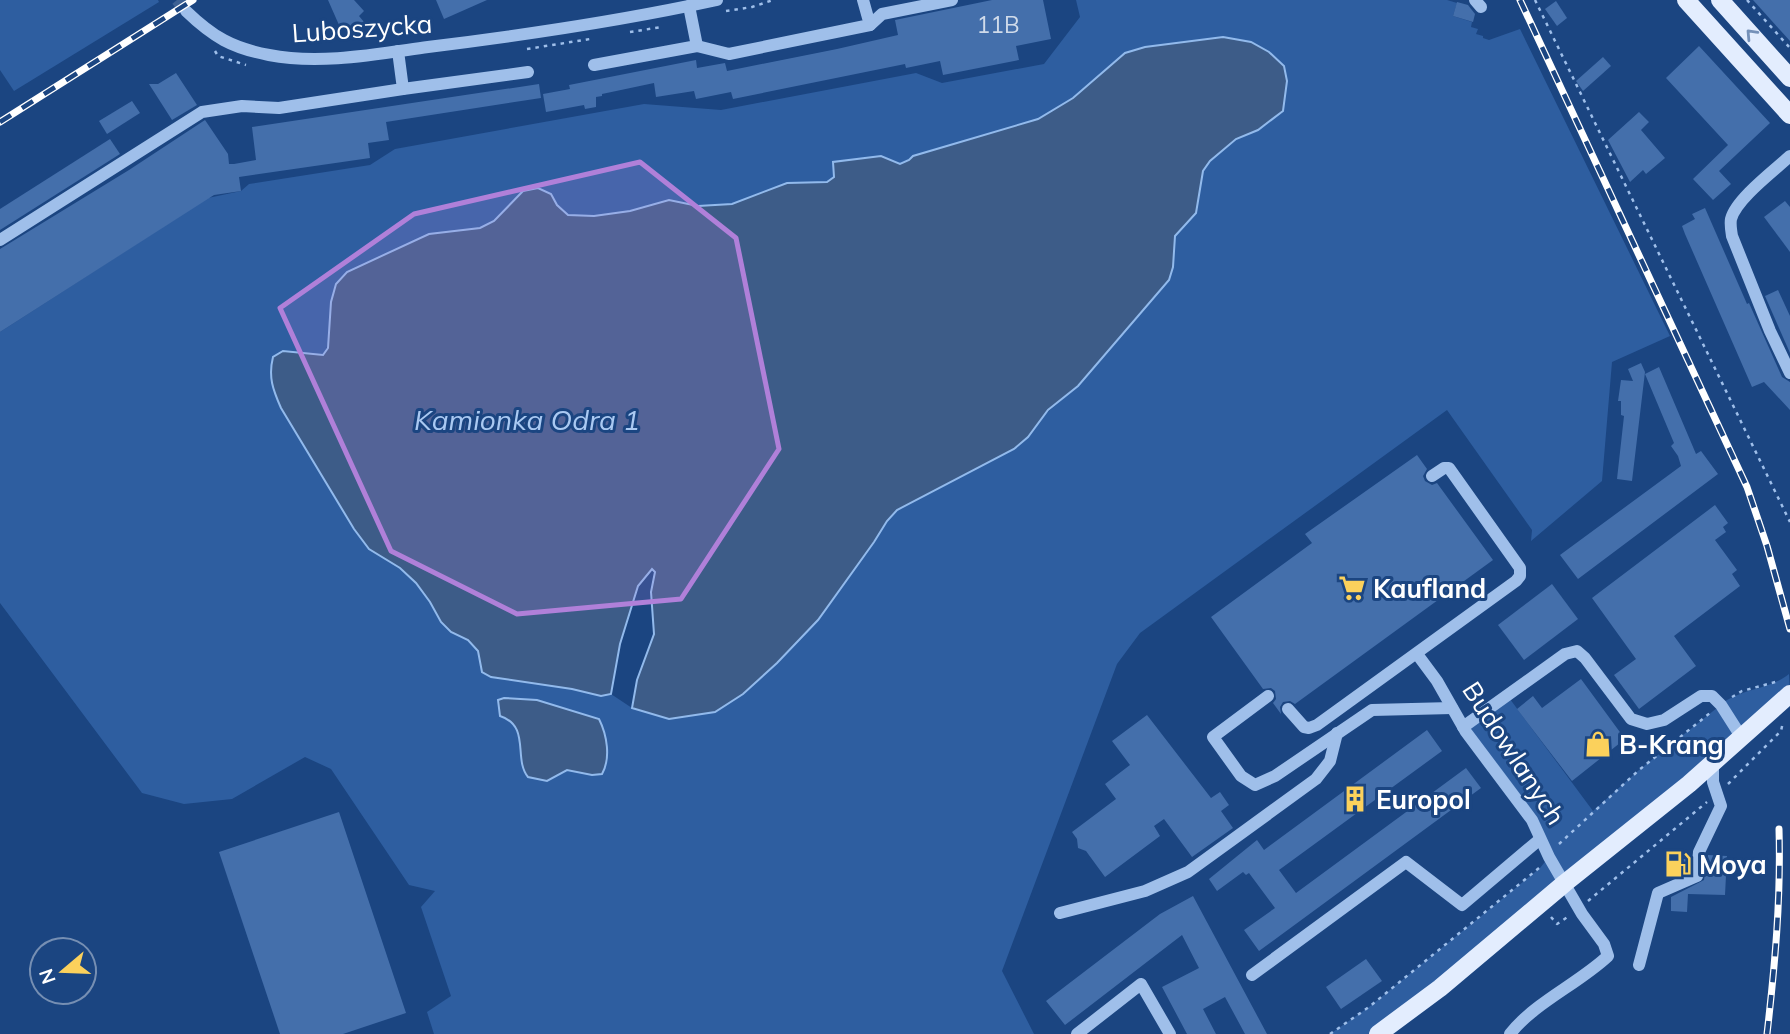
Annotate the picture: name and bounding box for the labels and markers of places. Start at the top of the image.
place label: Kaufland [1373,572,1486,605]
supermarket icon: Kaufland [1337,573,1367,603]
place label: B-Krang [1619,728,1724,761]
shop icon: B-Krang [1583,729,1613,759]
place label: Europol [1376,783,1471,816]
building icon: Europol [1340,784,1370,814]
place label: Moya [1699,848,1767,881]
fuel station icon: Moya [1663,849,1693,879]

